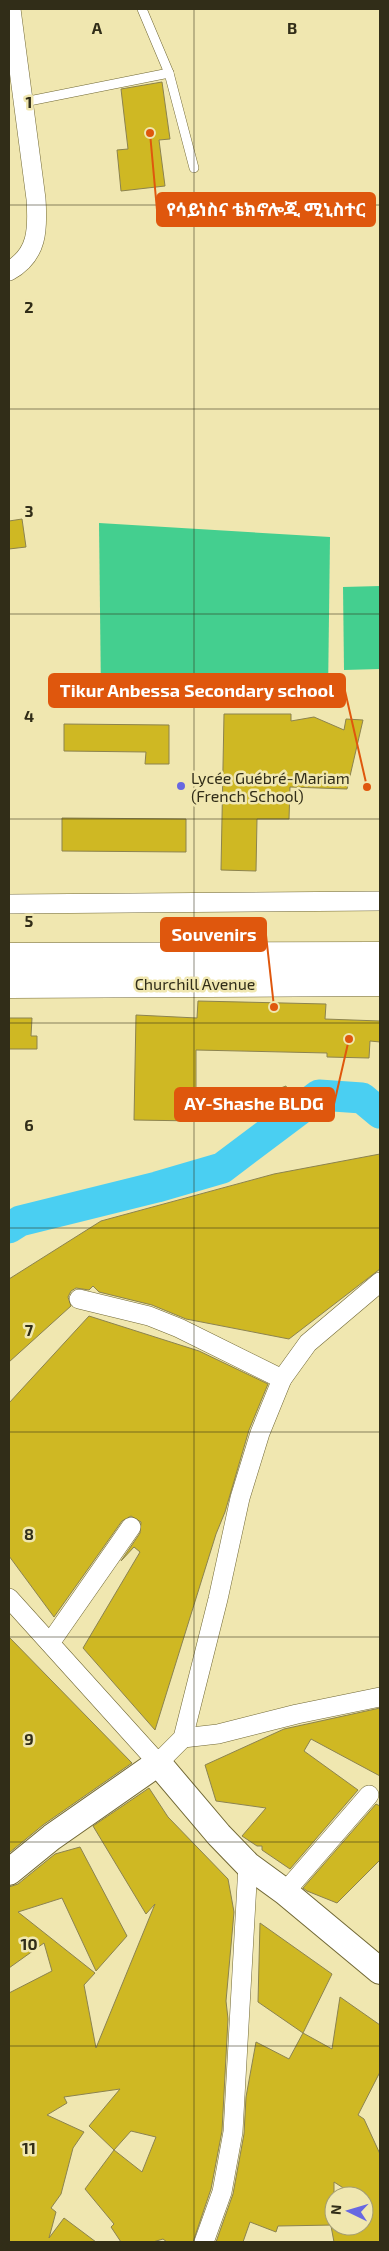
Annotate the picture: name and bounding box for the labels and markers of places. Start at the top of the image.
callout: የሳይነስና ቴክኖሎጂ ሚኒስተር [157,193,375,226]
callout: Tikur Anbessa Secondary school [49,674,345,707]
place label: Lycée Guébré-Mariam (French School) [191,768,350,805]
marker: Lycée Guébré-Mariam (French School) [175,780,187,792]
callout: Souvenirs [161,918,266,951]
callout: AY-Shashe BLDG [175,1088,334,1121]

